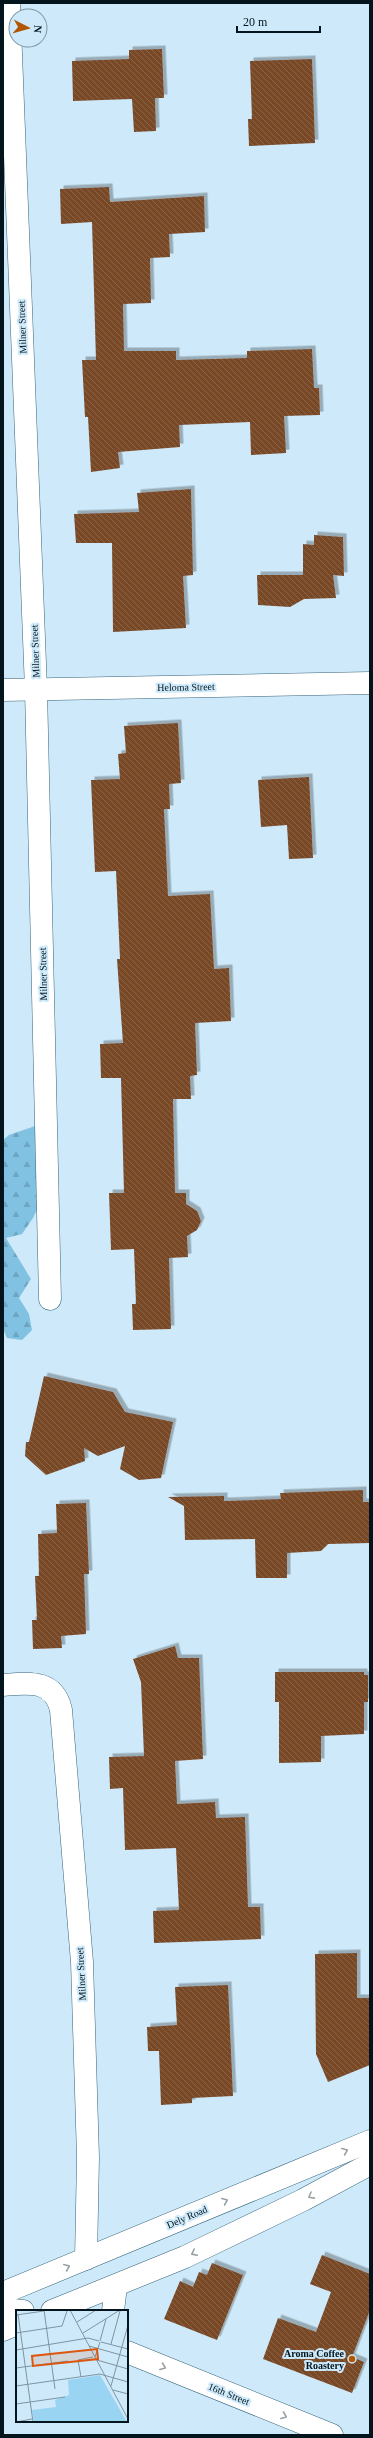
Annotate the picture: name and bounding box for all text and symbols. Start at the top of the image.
north arrow [8,8,48,48]
scale bar [237,8,320,34]
text: 20 m [243,15,268,29]
text: N [32,24,44,34]
street label: Milner Street [16,300,28,354]
street label: Milner Street [29,624,41,678]
street label: Heloma Street [157,681,215,693]
street label: Milner Street [37,947,49,1001]
street label: Milner Street [74,1947,88,2001]
one-way arrow [341,2148,349,2156]
one-way arrow [308,2191,315,2199]
one-way arrow [221,2198,229,2206]
street label: Dely Road [165,2204,209,2230]
one-way arrow [191,2248,198,2256]
one-way arrow [63,2264,70,2272]
inset map [16,2310,128,2422]
place label: Aroma Coffee Roastery [284,2348,345,2371]
marker: Aroma Coffee Roastery [347,2354,357,2364]
one-way arrow [159,2362,166,2370]
street label: 16th Street [207,2381,251,2407]
one-way arrow [280,2411,287,2419]

